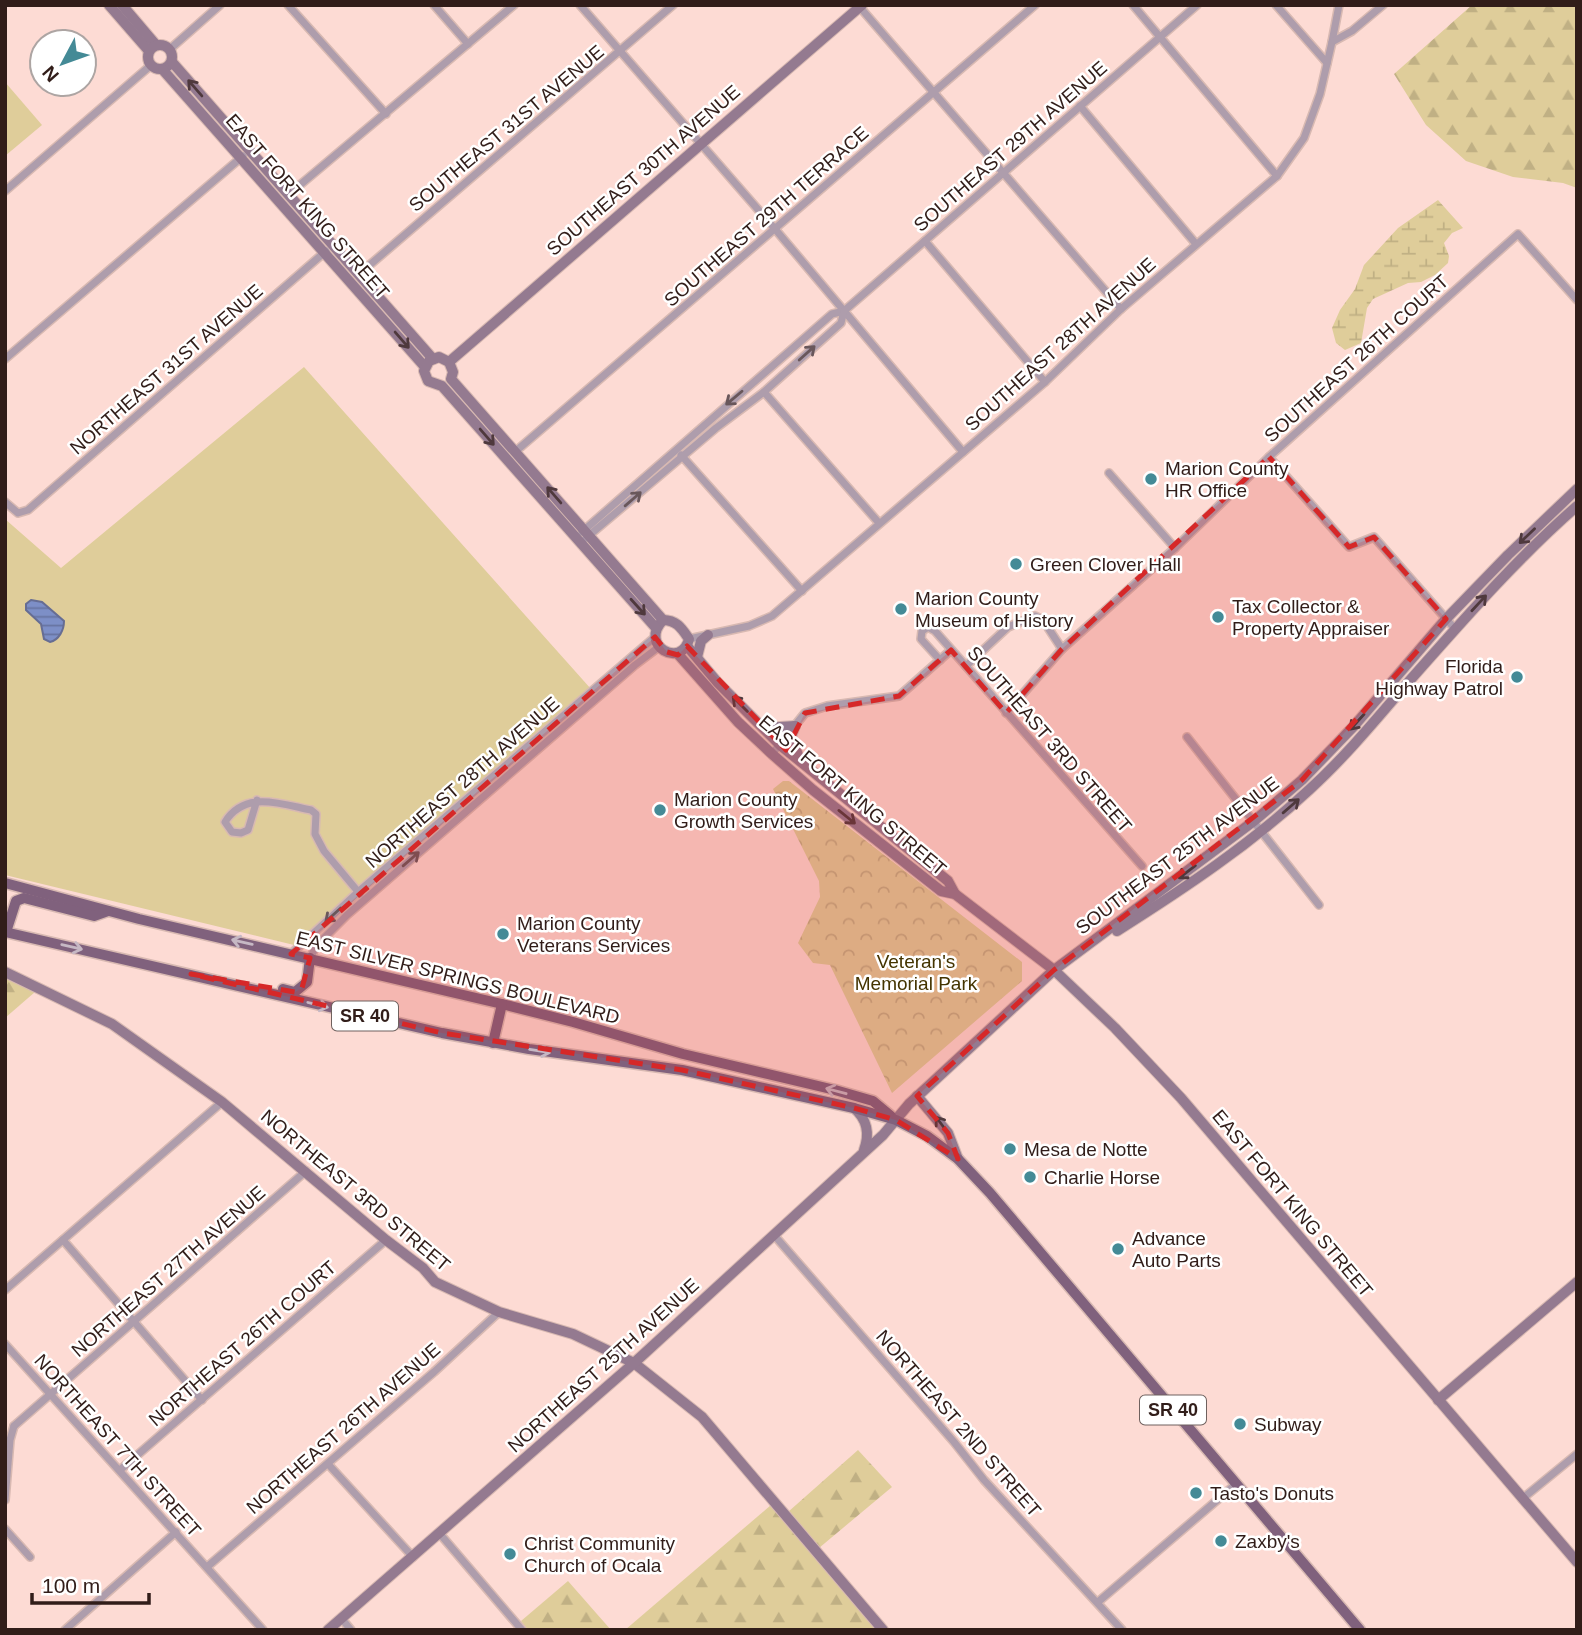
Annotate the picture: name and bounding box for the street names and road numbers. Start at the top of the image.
street label: SOUTHEAST 31ST AVENUE [405,41,608,216]
street label: SOUTHEAST 29TH AVENUE [910,57,1111,236]
street label: SOUTHEAST 30TH AVENUE [543,81,744,260]
street label: EAST FORT KING STREET [222,110,394,303]
street label: SOUTHEAST 29TH TERRACE [660,122,873,311]
street label: SOUTHEAST 28TH AVENUE [961,253,1160,435]
street label: SOUTHEAST 26TH COURT [1260,270,1453,446]
street label: NORTHEAST 31ST AVENUE [66,280,267,459]
street label: SOUTHEAST 3RD STREET [963,642,1136,837]
street label: NORTHEAST 28TH AVENUE [361,693,563,872]
street label: EAST FORT KING STREET [755,711,951,880]
street label: SOUTHEAST 25TH AVENUE [1072,772,1283,939]
street label: EAST SILVER SPRINGS BOULEVARD [294,927,622,1028]
road number: SR 40 [332,1001,398,1030]
street label: NORTHEAST 3RD STREET [257,1105,455,1276]
street label: EAST FORT KING STREET [1208,1106,1377,1301]
street label: NORTHEAST 27TH AVENUE [67,1182,269,1361]
street label: NORTHEAST 26TH COURT [145,1256,340,1430]
street label: NORTHEAST 25TH AVENUE [504,1274,703,1457]
street label: NORTHEAST 2ND STREET [872,1326,1046,1521]
street label: NORTHEAST 26TH AVENUE [242,1339,444,1518]
street label: NORTHEAST 7TH STREET [30,1350,205,1541]
road number: SR 40 [1140,1395,1206,1424]

